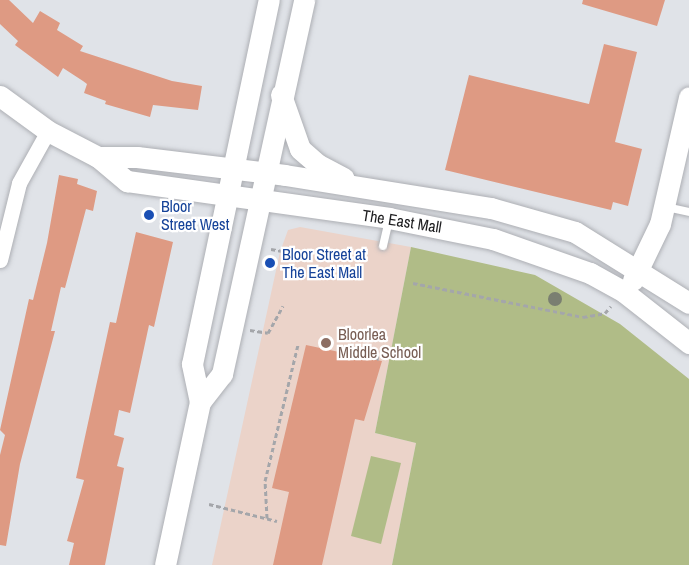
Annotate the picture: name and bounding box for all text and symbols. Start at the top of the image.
place label: Bloor Street West [161,196,229,234]
street label: The East Mall [361,205,443,237]
marker: Bloor Street West [142,208,156,222]
place label: Bloor Street at The East Mall [282,244,366,282]
marker: Bloor Street at The East Mall [263,256,277,270]
place label: Bloorlea Middle School [338,324,421,362]
marker: Bloorlea Middle School [319,336,333,350]

